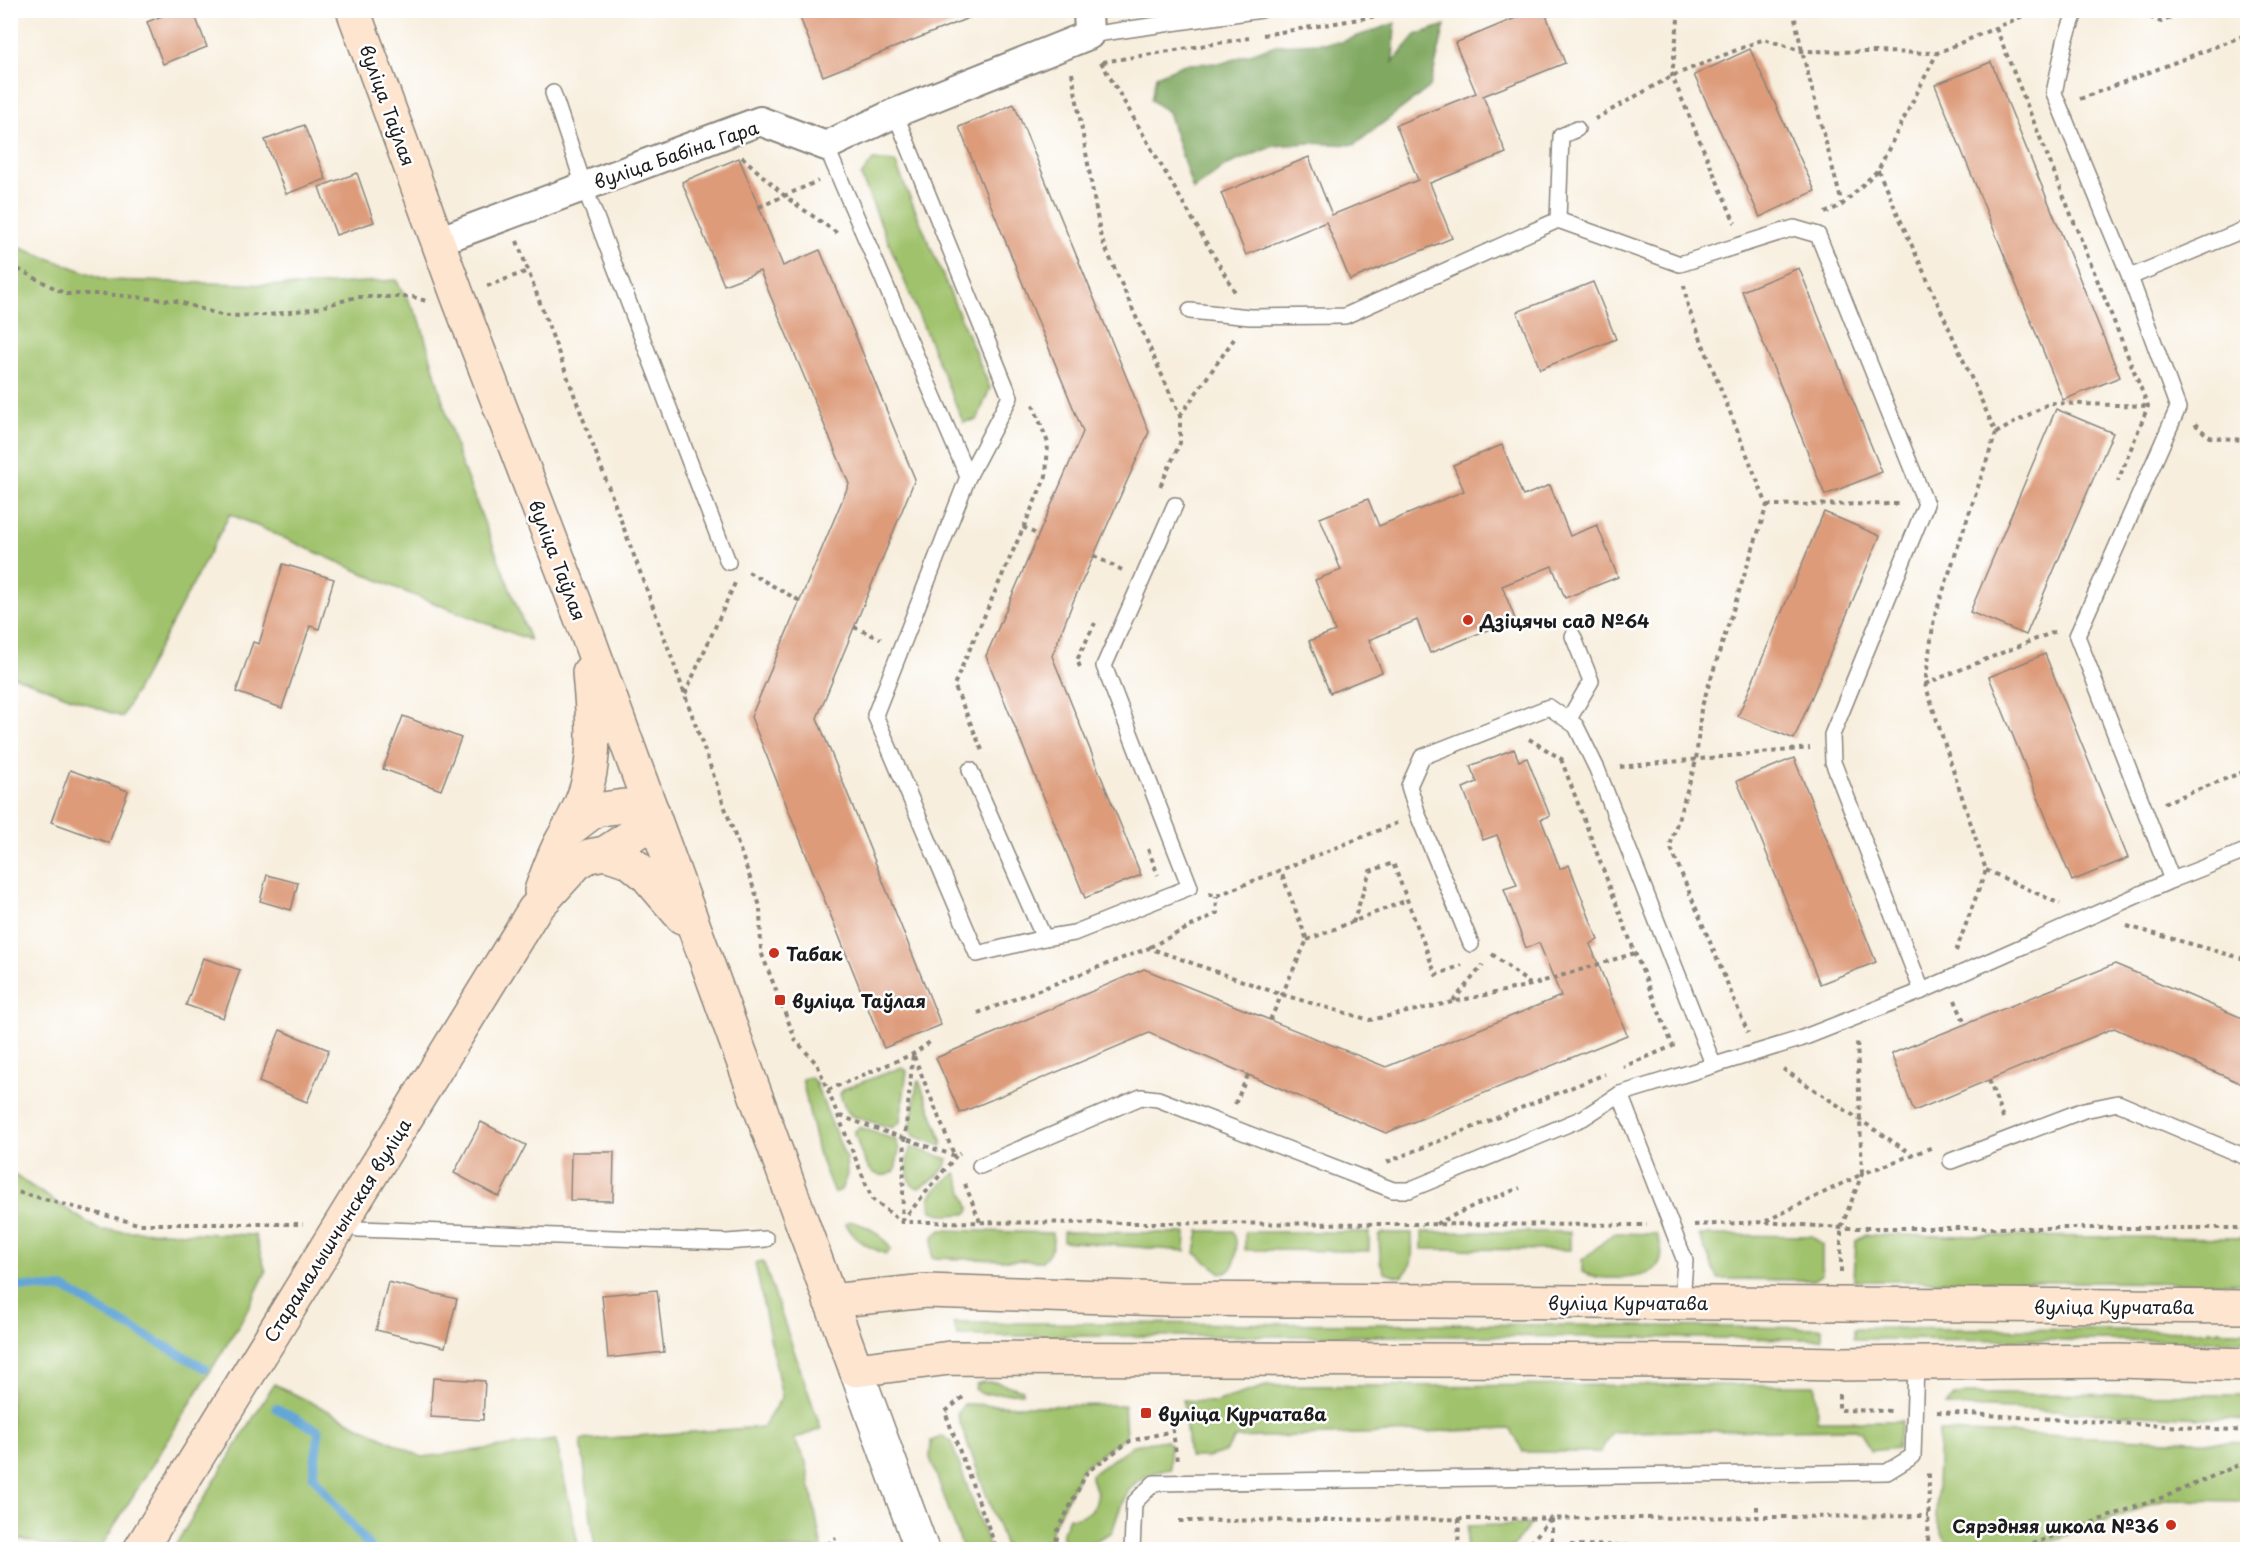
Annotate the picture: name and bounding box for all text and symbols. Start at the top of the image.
street label: вуліца Таўлая [354,41,422,169]
street label: вуліца Бабіна Гара [590,113,763,195]
street label: вуліца Таўлая [523,496,593,624]
place label: Дзіцячы сад №64 [1479,607,1649,634]
marker: Дзіцячы сад №64 [1461,613,1475,627]
place label: Табак [786,940,843,967]
marker: Табак [767,946,781,960]
place label: вуліца Таўлая [792,987,926,1014]
marker: вуліца Таўлая [773,993,787,1007]
street label: Старамалышчынская вуліца [257,1113,417,1347]
street label: вуліца Курчатава [1548,1289,1709,1316]
street label: вуліца Курчатава [2034,1293,2195,1320]
place label: вуліца Курчатава [1158,1400,1327,1427]
marker: вуліца Курчатава [1139,1406,1153,1420]
place label: Сярэдняя школа №36 [1952,1512,2159,1539]
marker: Сярэдняя школа №36 [2164,1518,2178,1532]

